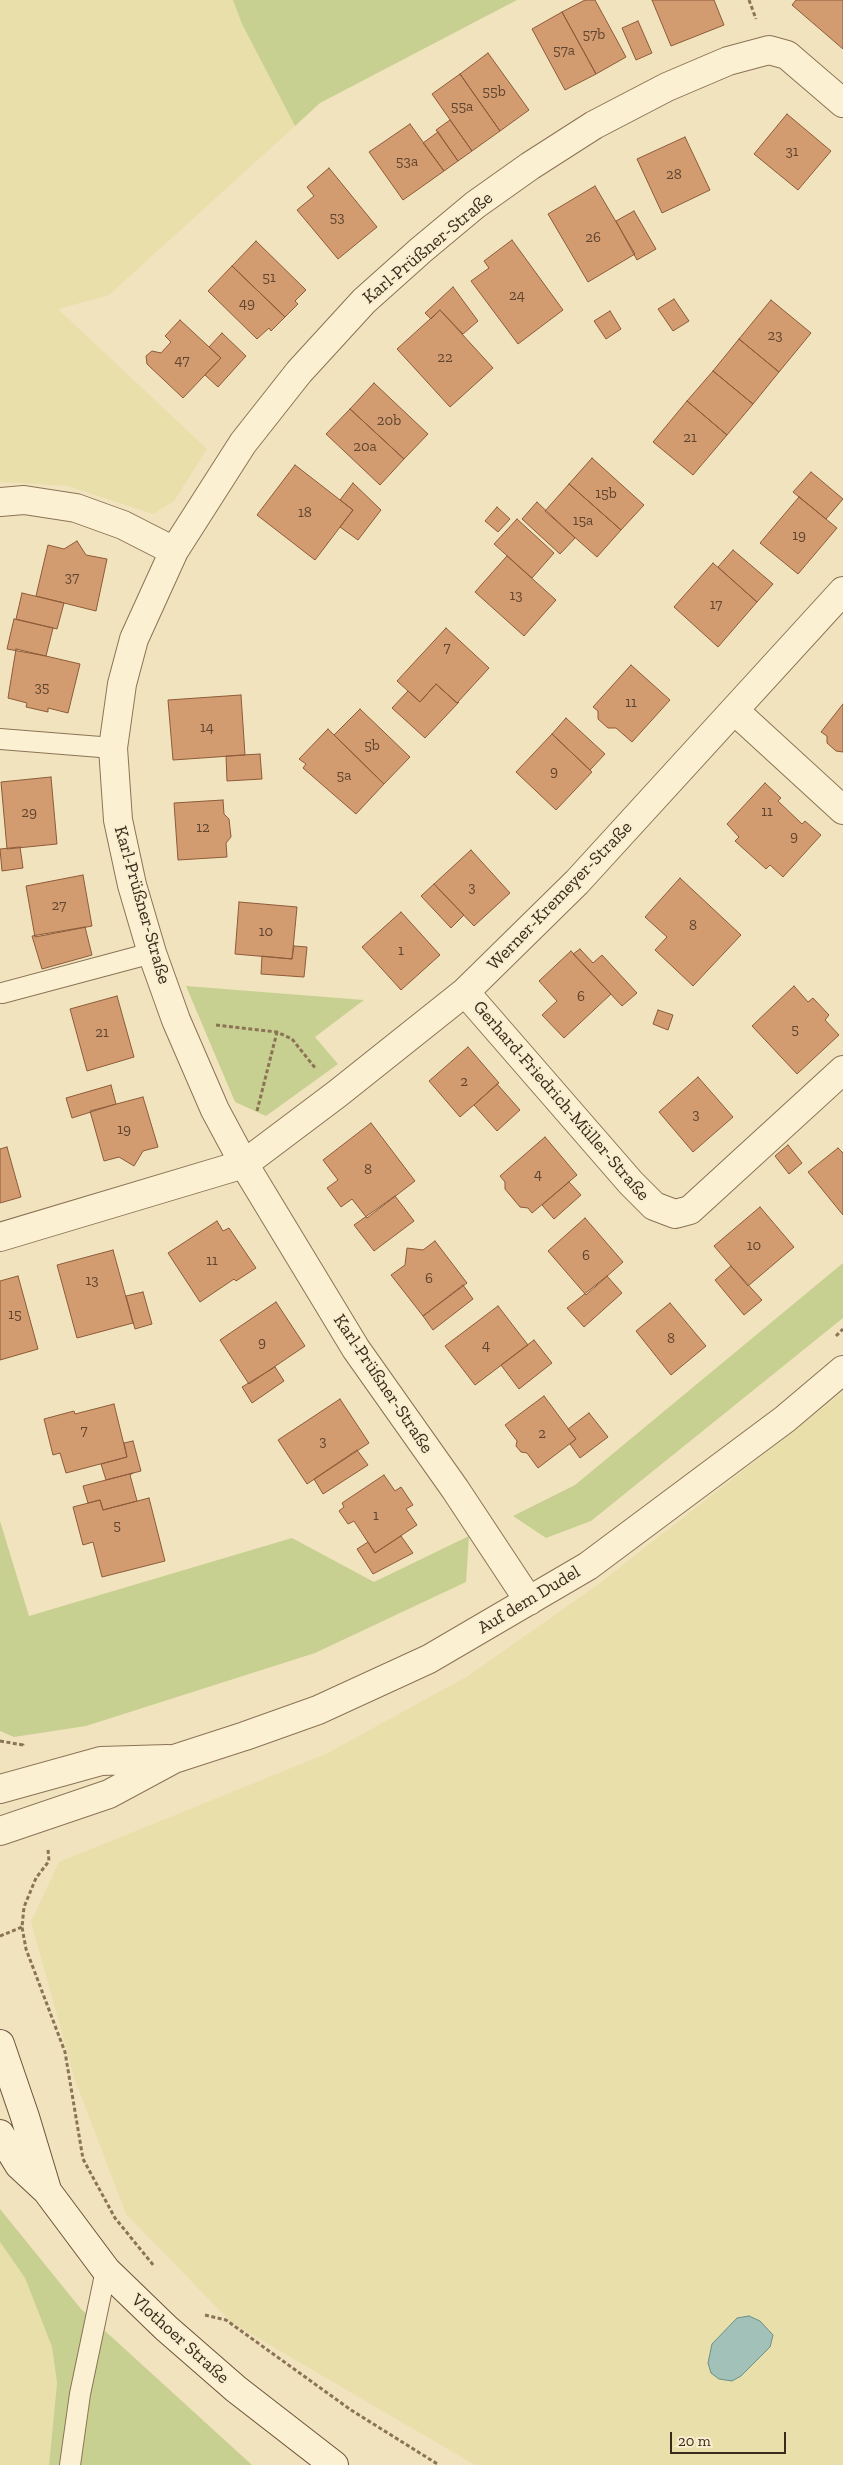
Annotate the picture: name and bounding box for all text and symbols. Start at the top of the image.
house number: 57b [583,26,605,44]
house number: 57a [553,42,575,60]
house number: 55b [482,83,506,101]
house number: 55a [451,98,473,116]
house number: 31 [785,143,799,161]
house number: 53a [396,153,418,171]
house number: 28 [666,166,682,184]
street label: Karl-Prüßner-Straße [359,187,497,309]
house number: 53 [329,209,345,227]
house number: 26 [585,229,601,247]
house number: 51 [262,269,276,287]
house number: 24 [509,287,525,305]
house number: 49 [239,295,255,313]
house number: 23 [767,327,783,345]
house number: 22 [437,349,453,367]
house number: 47 [175,352,189,370]
house number: 20b [377,412,401,430]
house number: 21 [683,429,697,447]
house number: 20a [353,438,377,456]
house number: 15b [595,485,617,503]
house number: 18 [298,504,312,522]
house number: 15a [573,512,593,530]
house number: 19 [792,527,806,545]
house number: 37 [65,569,79,587]
house number: 13 [509,587,523,605]
house number: 17 [710,596,722,614]
house number: 7 [443,639,451,657]
house number: 35 [34,679,50,697]
house number: 11 [625,694,637,712]
house number: 14 [200,719,214,737]
house number: 5b [364,737,380,755]
house number: 9 [550,763,558,781]
house number: 5a [337,767,351,785]
house number: 11 [761,803,773,821]
house number: 29 [21,804,37,822]
street label: Werner-Kremeyer-Straße [483,817,637,975]
house number: 12 [196,819,210,837]
street label: Karl-Prüßner-Straße [109,824,175,986]
house number: 9 [790,828,798,846]
house number: 3 [468,879,476,897]
house number: 27 [52,897,66,915]
house number: 8 [689,917,697,935]
house number: 10 [259,923,273,941]
house number: 1 [398,942,404,960]
house number: 6 [577,988,585,1006]
street label: Gerhard-Friedrich-Müller-Straße [468,997,654,1205]
house number: 5 [791,1021,799,1039]
house number: 21 [95,1024,109,1042]
house number: 2 [460,1073,468,1091]
house number: 3 [692,1106,700,1124]
house number: 19 [117,1121,131,1139]
house number: 8 [364,1161,372,1179]
house number: 4 [534,1166,542,1184]
house number: 10 [747,1237,761,1255]
house number: 6 [582,1247,590,1265]
house number: 11 [206,1252,218,1270]
house number: 6 [425,1270,433,1288]
house number: 13 [85,1272,99,1290]
house number: 15 [8,1306,22,1324]
street label: Karl-Prüßner-Straße [328,1310,438,1458]
house number: 8 [667,1330,675,1348]
house number: 9 [258,1334,266,1352]
house number: 4 [482,1337,490,1355]
house number: 7 [80,1422,88,1440]
house number: 2 [538,1425,546,1443]
house number: 3 [319,1433,327,1451]
house number: 1 [373,1507,379,1525]
house number: 5 [113,1517,121,1535]
street label: Auf dem Dudel [474,1561,584,1639]
street label: Vlothoer Straße [127,2289,233,2389]
scale bar [673,2422,789,2454]
text: 20 m [678,2432,711,2450]

